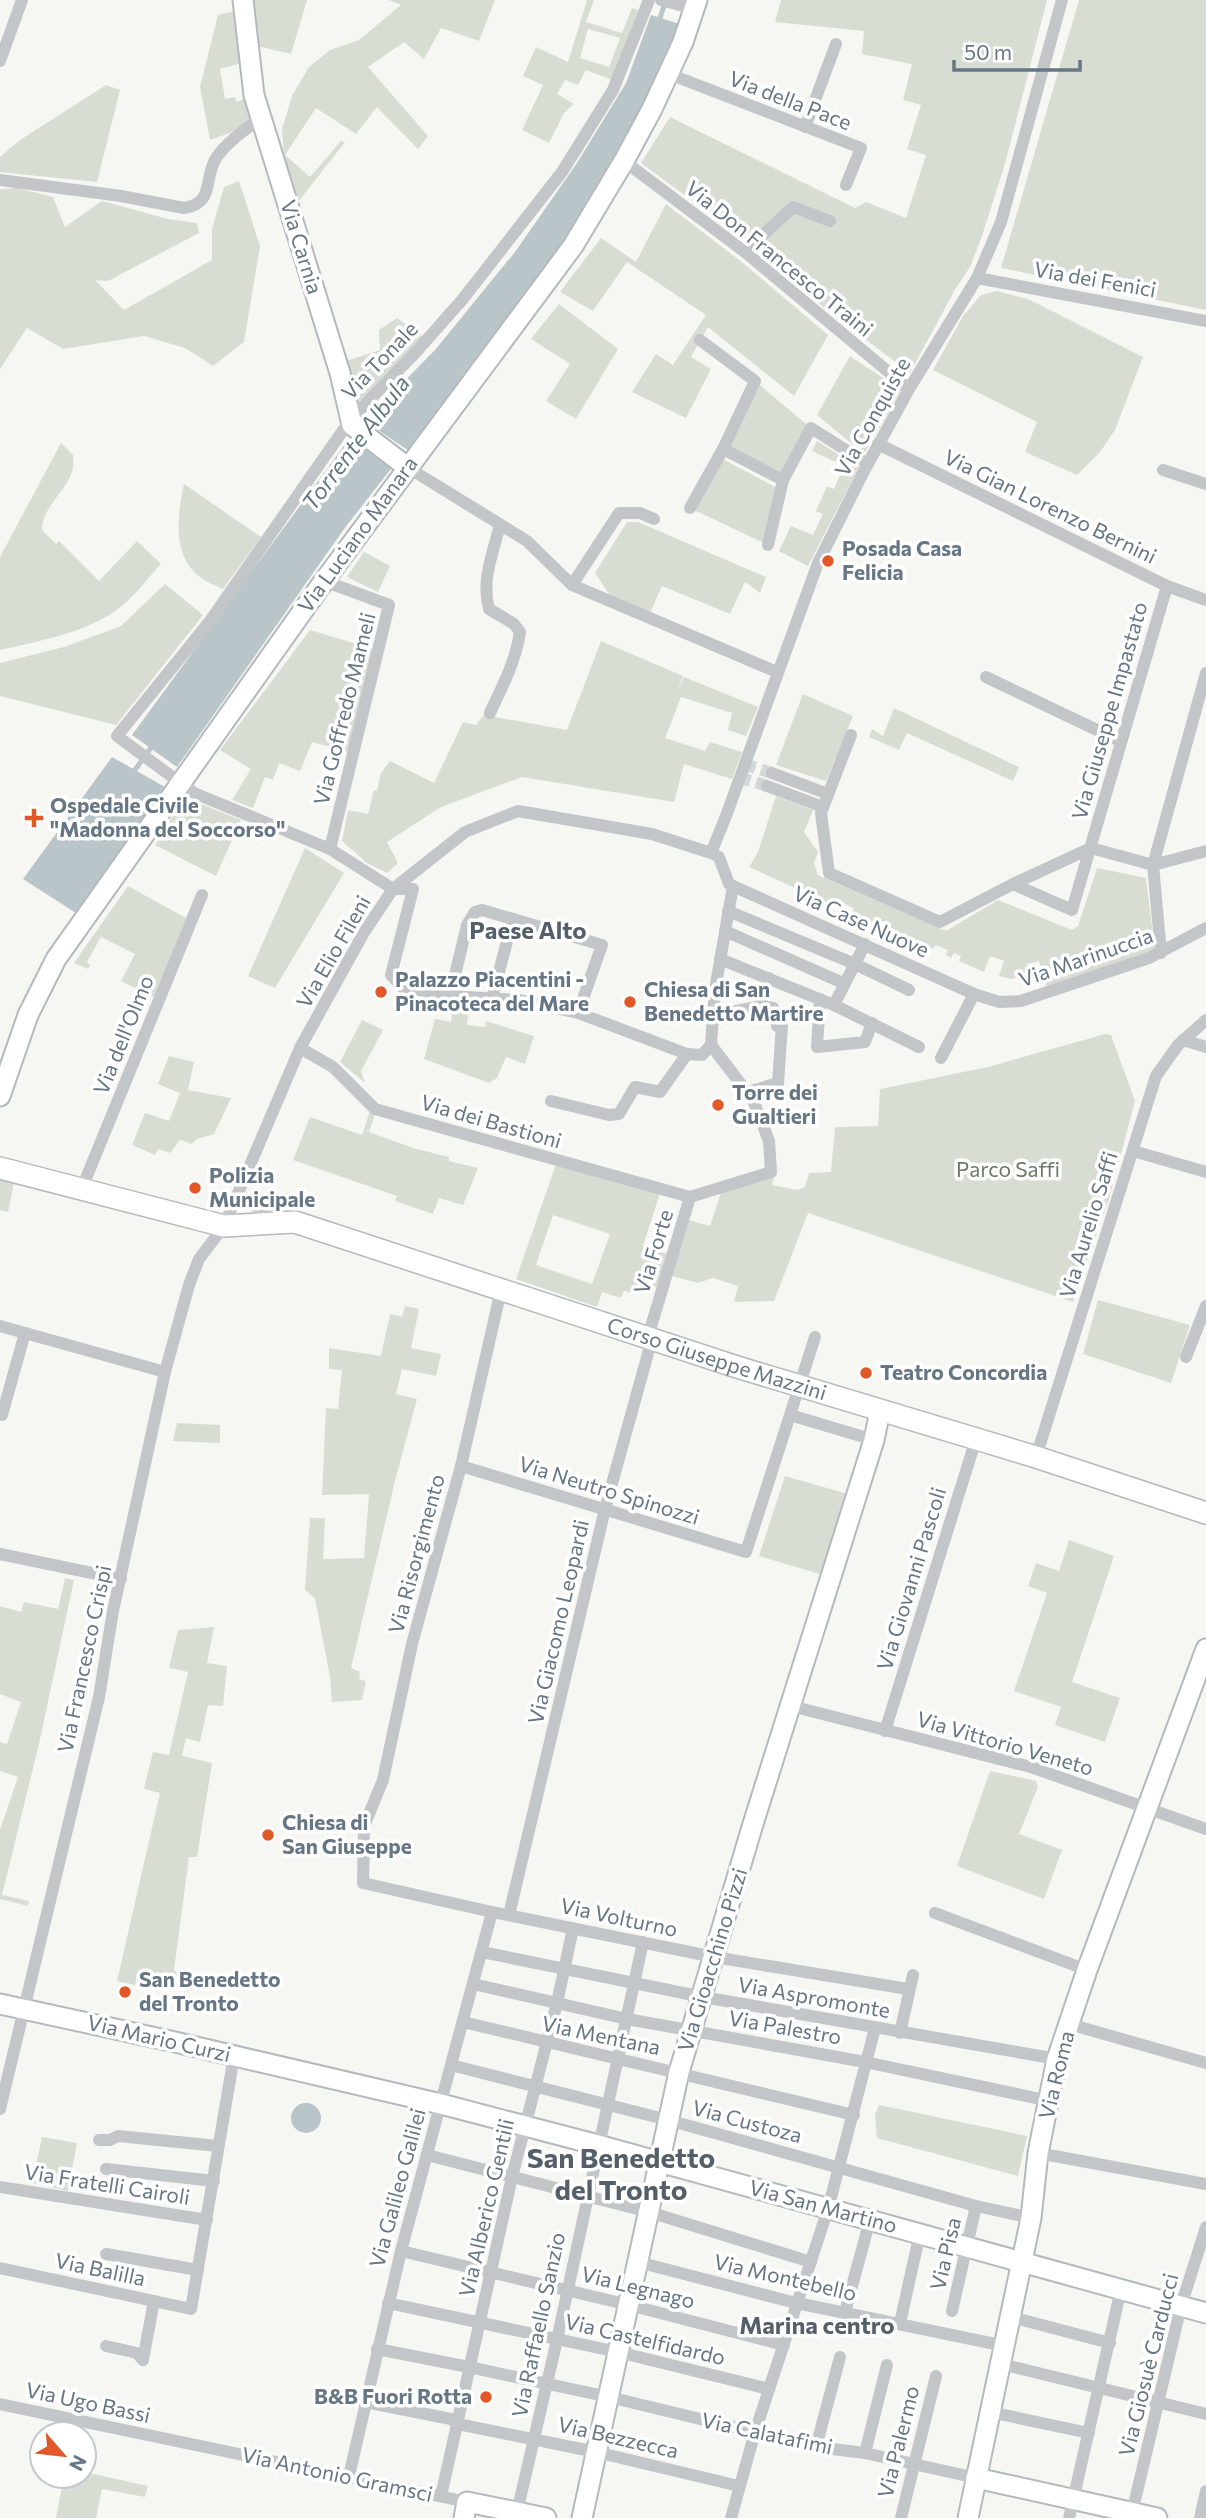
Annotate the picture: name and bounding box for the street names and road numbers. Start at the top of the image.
street label: Via della Pace [726,65,855,134]
street label: Via Don Francesco Traini [681,175,879,341]
street label: Via Carnia [276,197,329,297]
street label: Via dei Fenici [1032,256,1158,302]
street label: Via Tonale [336,316,422,404]
street label: Via Conquiste [829,352,915,480]
street label: Via Gian Lorenzo Bernini [940,443,1161,568]
street label: Via Luciano Manara [292,451,422,617]
street label: Via Giuseppe Impastato [1065,599,1152,822]
street label: Via Goffredo Mameli [308,610,380,808]
street label: Via Case Nuove [790,880,933,962]
street label: Via Elio Fileni [290,890,375,1012]
street label: Via Marinuccia [1015,922,1156,991]
street label: Via dell'Olmo [87,971,158,1098]
street label: Via dei Bastioni [418,1088,565,1153]
street label: Via Aurelio Saffi [1053,1148,1122,1301]
street label: Via Forte [628,1206,677,1297]
street label: Corso Giuseppe Mazzini [604,1311,830,1404]
street label: Via Neutro Spinozzi [516,1450,703,1529]
street label: Via Risorgimento [382,1471,449,1636]
street label: Via Giovanni Pascoli [871,1484,950,1673]
street label: Via Giacomo Leopardi [522,1517,593,1726]
street label: Via Francesco Crispi [51,1563,116,1755]
street label: Via Vittorio Veneto [914,1705,1097,1780]
street label: Via Gioacchino Pizzi [672,1865,751,2054]
street label: Via Volturno [559,1892,680,1941]
street label: Via Aspromonte [736,1971,892,2022]
street label: Via Palestro [727,2004,844,2049]
street label: Via Mario Curzi [85,2009,233,2066]
street label: Via Mentana [540,2010,663,2059]
street label: Via Roma [1033,2028,1079,2121]
street label: Via Custoza [690,2094,805,2147]
street label: Via Galileo Galilei [363,2105,430,2270]
street label: Via Alberico Gentili [453,2116,518,2299]
street label: Via Fratelli Cairoli [23,2158,192,2209]
street label: Via San Martino [747,2174,900,2237]
street label: Via Pisa [924,2215,965,2292]
street label: Via Raffaello Sanzio [506,2230,569,2420]
street label: Via Balilla [53,2247,148,2290]
street label: Via Montebello [712,2248,859,2305]
street label: Via Legnago [579,2260,698,2313]
street label: Via Giosuè Carducci [1113,2271,1182,2459]
street label: Via Castelfidardo [563,2308,728,2369]
street label: Via Ugo Bassi [24,2376,153,2427]
street label: Via Palermo [872,2383,924,2500]
street label: Via Calatafimi [699,2406,835,2459]
street label: Via Bezzecca [556,2411,681,2463]
street label: Via Antonio Gramsci [240,2441,435,2506]

